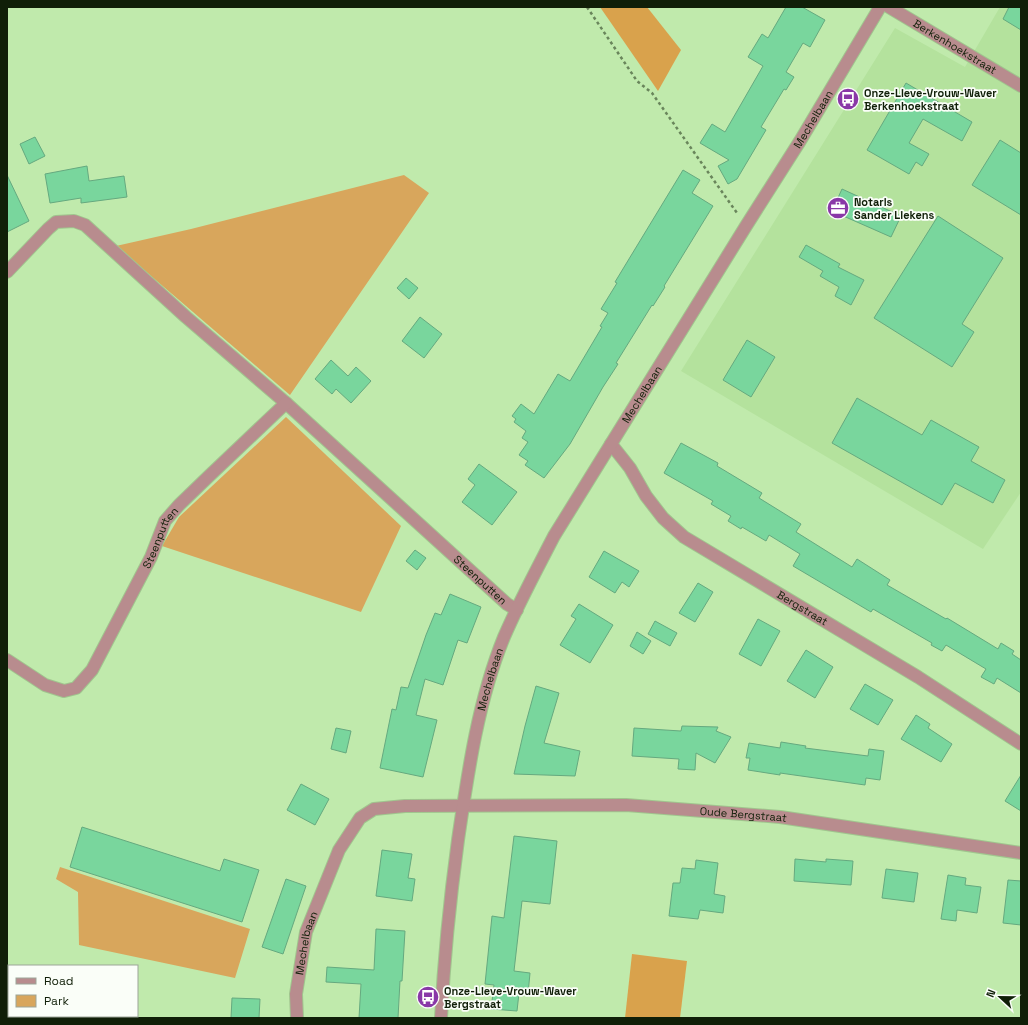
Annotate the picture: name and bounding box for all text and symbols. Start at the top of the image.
street label: Berkenhoekstraat [911,16,999,77]
bus stop icon: Onze-Lieve-Vrouw-Waver Berkenhoekstraat [835,86,861,112]
place label: Onze-Lieve-Vrouw-Waver Berkenhoekstraat [864,86,997,113]
street label: Mechelbaan [790,88,836,151]
office icon: Notaris Sander Liekens [825,195,851,221]
place label: Notaris Sander Liekens [854,195,935,222]
street label: Mechelbaan [619,363,665,426]
street label: Steenputten [139,504,181,571]
street label: Steenputten [451,552,510,608]
street label: Bergstraat [774,587,830,628]
street label: Mechelbaan [474,646,506,712]
street label: Oude Bergstraat [699,804,788,825]
street label: Mechelbaan [292,909,321,976]
legend [8,965,138,1017]
text: Road [44,973,73,989]
north arrow [980,977,1020,1017]
bus stop icon: Onze-Lieve-Vrouw-Waver Bergstraat [415,984,441,1010]
place label: Onze-Lieve-Vrouw-Waver Bergstraat [444,984,577,1011]
text: N [983,987,999,999]
text: Park [44,993,69,1009]

